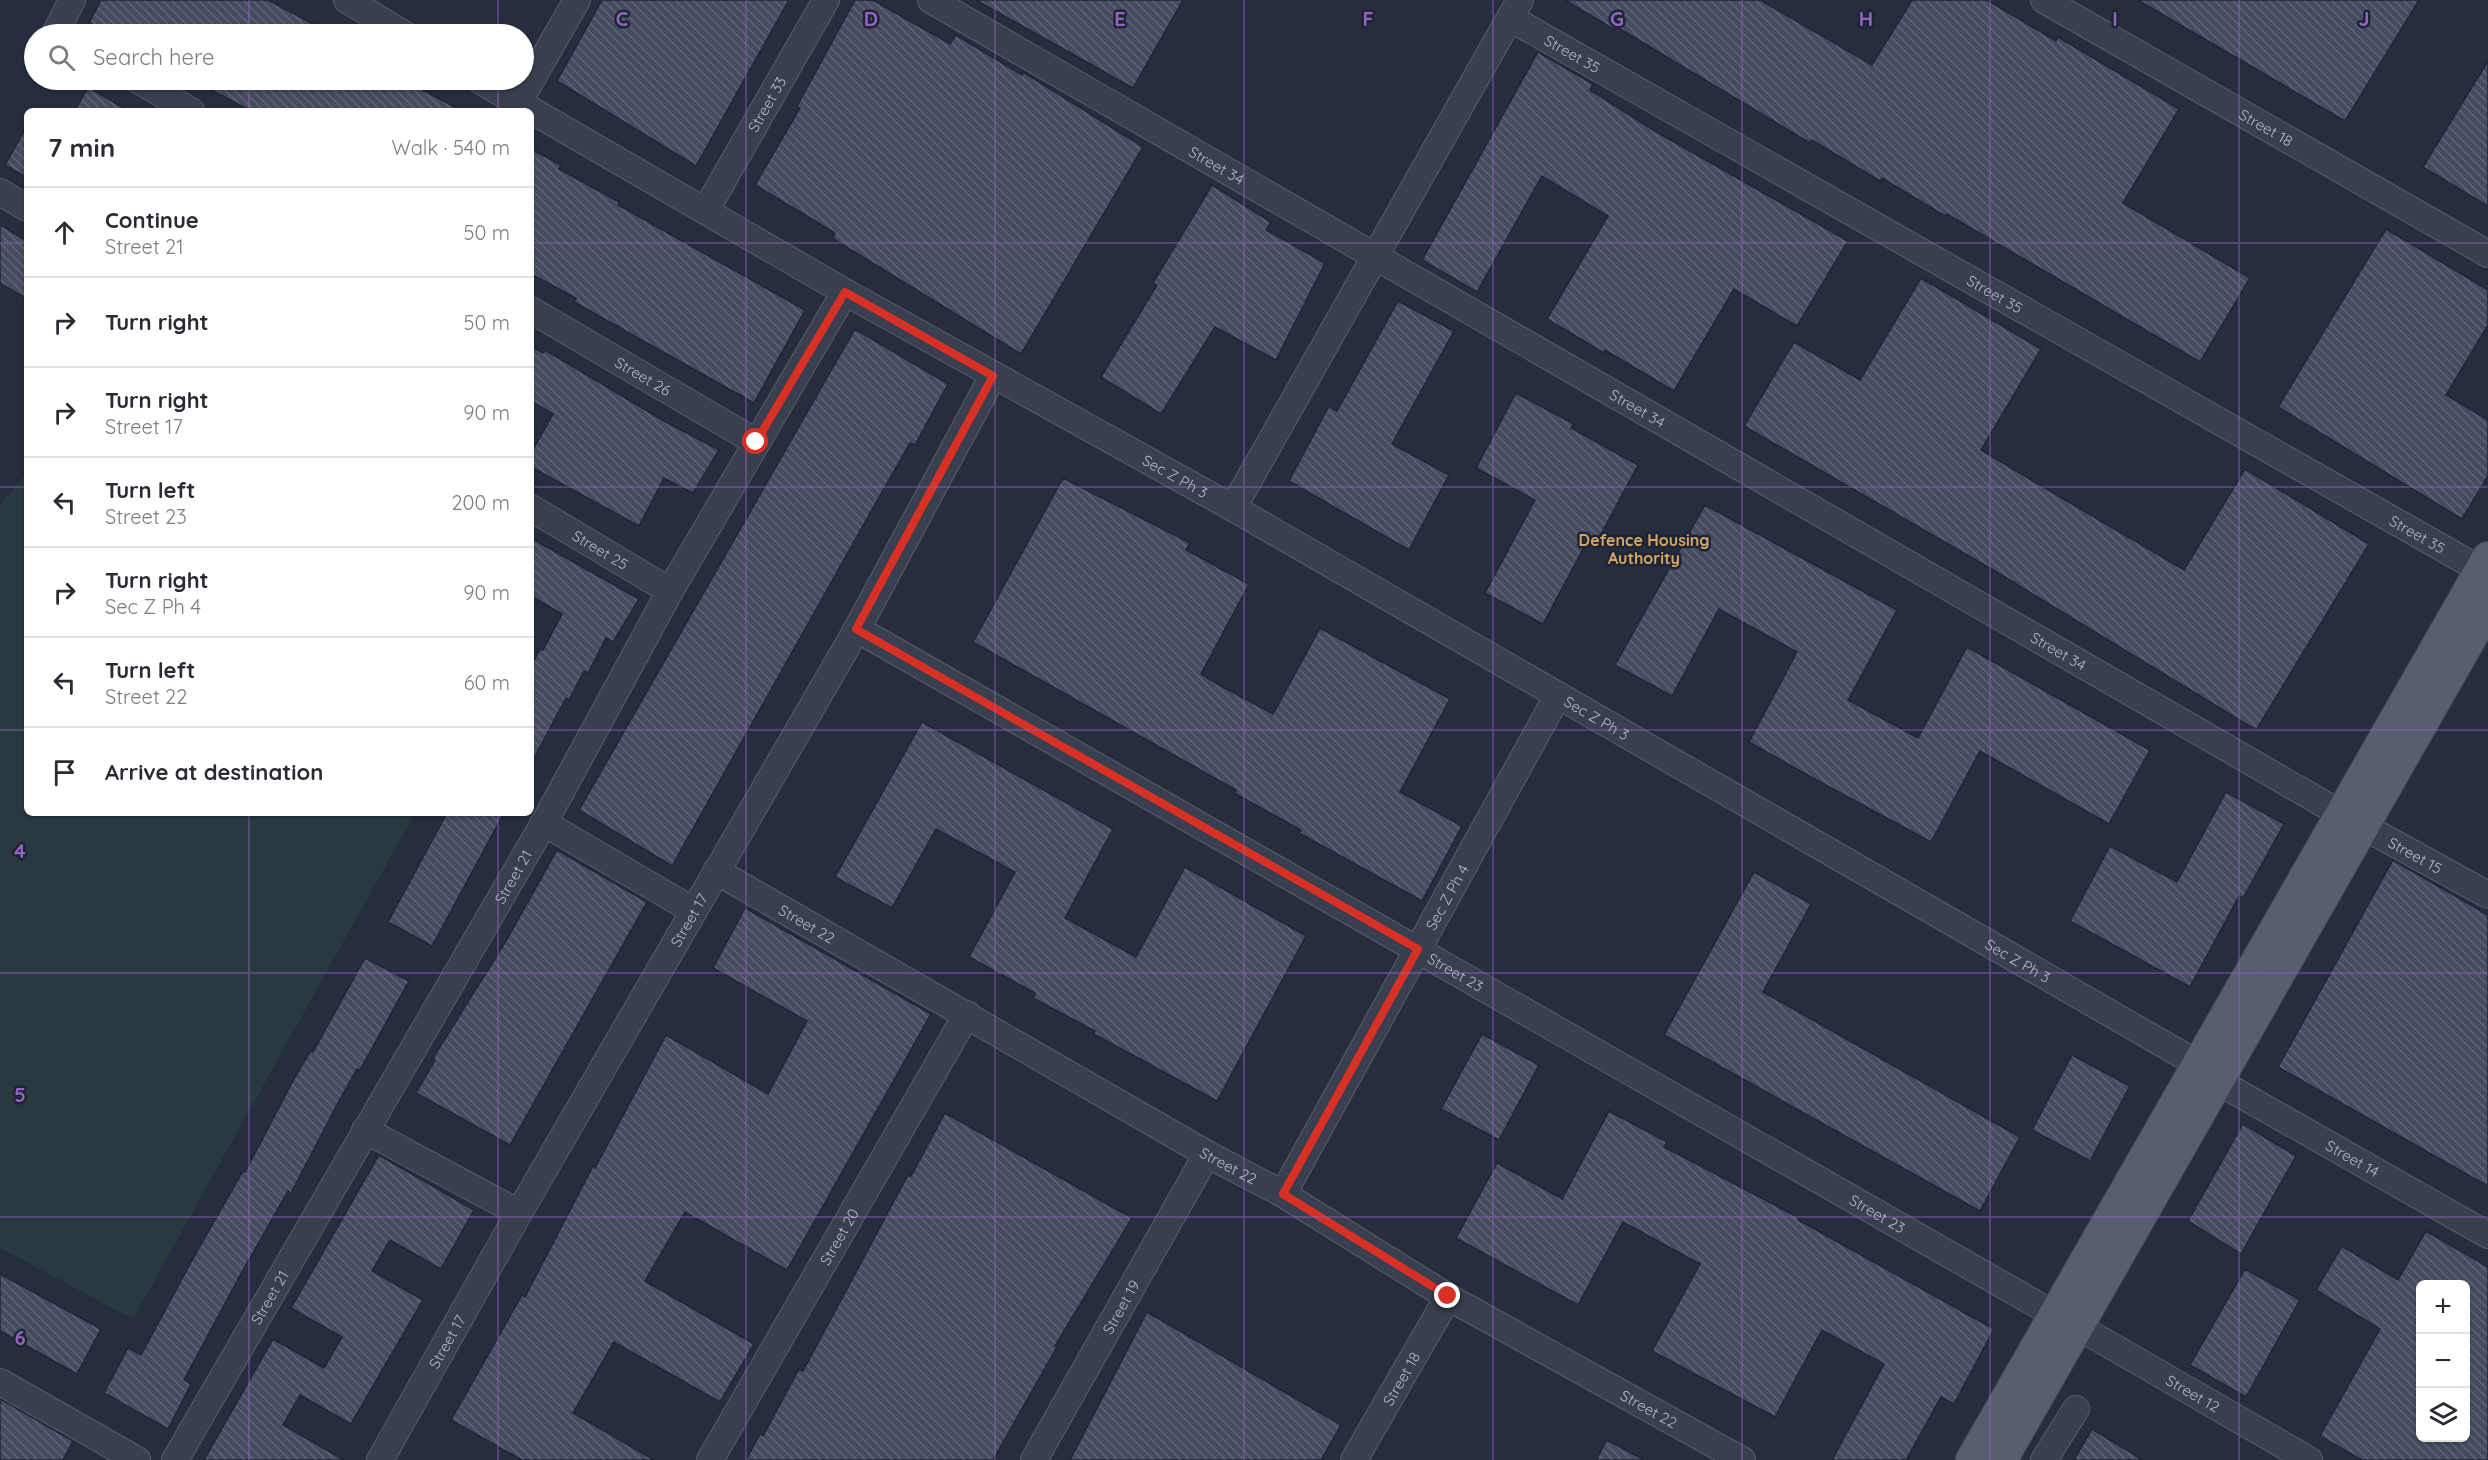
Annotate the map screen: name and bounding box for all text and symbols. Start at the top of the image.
text: C [616,6,629,31]
text: D [864,6,878,31]
text: E [1114,6,1126,31]
text: F [1362,6,1374,31]
text: G [1610,6,1624,31]
text: H [1859,6,1873,31]
text: I [2112,6,2118,31]
text: J [2358,6,2370,31]
search box [24,24,534,90]
street label: Street 35 [1541,30,1604,77]
icon: search [45,41,78,74]
text: Search here [93,43,214,71]
street label: Street 33 [743,73,790,135]
street label: Street 18 [2236,104,2296,150]
text: 7 min [48,131,115,164]
text: Walk · 540 m [392,135,510,160]
street label: Street 34 [1186,142,1248,188]
text: Continue [105,206,199,234]
icon: ahead [48,216,81,249]
text: 50 m [464,220,510,245]
text: Street 21 [105,234,184,259]
street label: Street 35 [1964,270,2026,317]
icon: right [48,306,81,339]
text: Turn right [105,308,209,336]
text: 50 m [464,310,510,335]
street label: Street 26 [612,352,674,400]
street label: Street 34 [1607,384,1669,431]
text: Turn right [105,386,209,414]
icon: right [48,396,81,429]
text: 90 m [463,400,510,425]
text: Street 17 [105,414,183,439]
route start [742,428,768,454]
street label: Sec Z Ph 3 [1139,450,1212,502]
text: Turn left [105,476,195,504]
icon: left [48,486,81,519]
text: 200 m [451,490,510,515]
text: Street 23 [105,504,187,529]
street label: Street 35 [2386,511,2449,557]
street label: Street 25 [569,526,632,573]
district label: Defence Housing Authority [1579,530,1709,568]
text: Turn right [105,566,209,594]
icon: right [48,576,81,609]
text: 90 m [463,580,510,605]
text: Sec Z Ph 4 [105,594,201,619]
street label: Street 34 [2028,627,2090,674]
text: Turn left [105,656,195,684]
icon: left [48,666,81,699]
text: 60 m [464,670,510,695]
text: Street 22 [105,684,187,709]
street label: Sec Z Ph 3 [1561,691,1633,744]
icon: arrive [48,756,81,789]
text: Arrive at destination [105,758,323,786]
street label: Street 15 [2385,832,2446,877]
text: 4 [14,838,26,863]
street label: Street 21 [490,846,536,907]
street label: Sec Z Ph 4 [1421,861,1472,933]
street label: Street 17 [666,890,712,950]
street label: Street 22 [775,900,838,947]
street label: Sec Z Ph 3 [1982,934,2054,987]
street label: Street 23 [1424,948,1487,995]
text: 5 [14,1082,26,1107]
street label: Street 14 [2323,1135,2383,1181]
street label: Street 22 [1197,1142,1260,1188]
street label: Street 23 [1846,1190,1909,1237]
street label: Street 20 [815,1205,863,1268]
street label: Street 21 [246,1267,292,1328]
street label: Street 19 [1098,1276,1143,1337]
map controls [2416,1280,2470,1442]
button: + [2416,1280,2470,1334]
route end [1434,1282,1460,1308]
street label: Street 17 [424,1311,469,1372]
text: 6 [14,1325,26,1350]
button: − [2416,1334,2470,1388]
street label: Street 18 [1378,1348,1424,1409]
street label: Street 12 [2163,1370,2223,1416]
street label: Street 22 [1617,1385,1681,1432]
button: layers [2416,1388,2470,1442]

